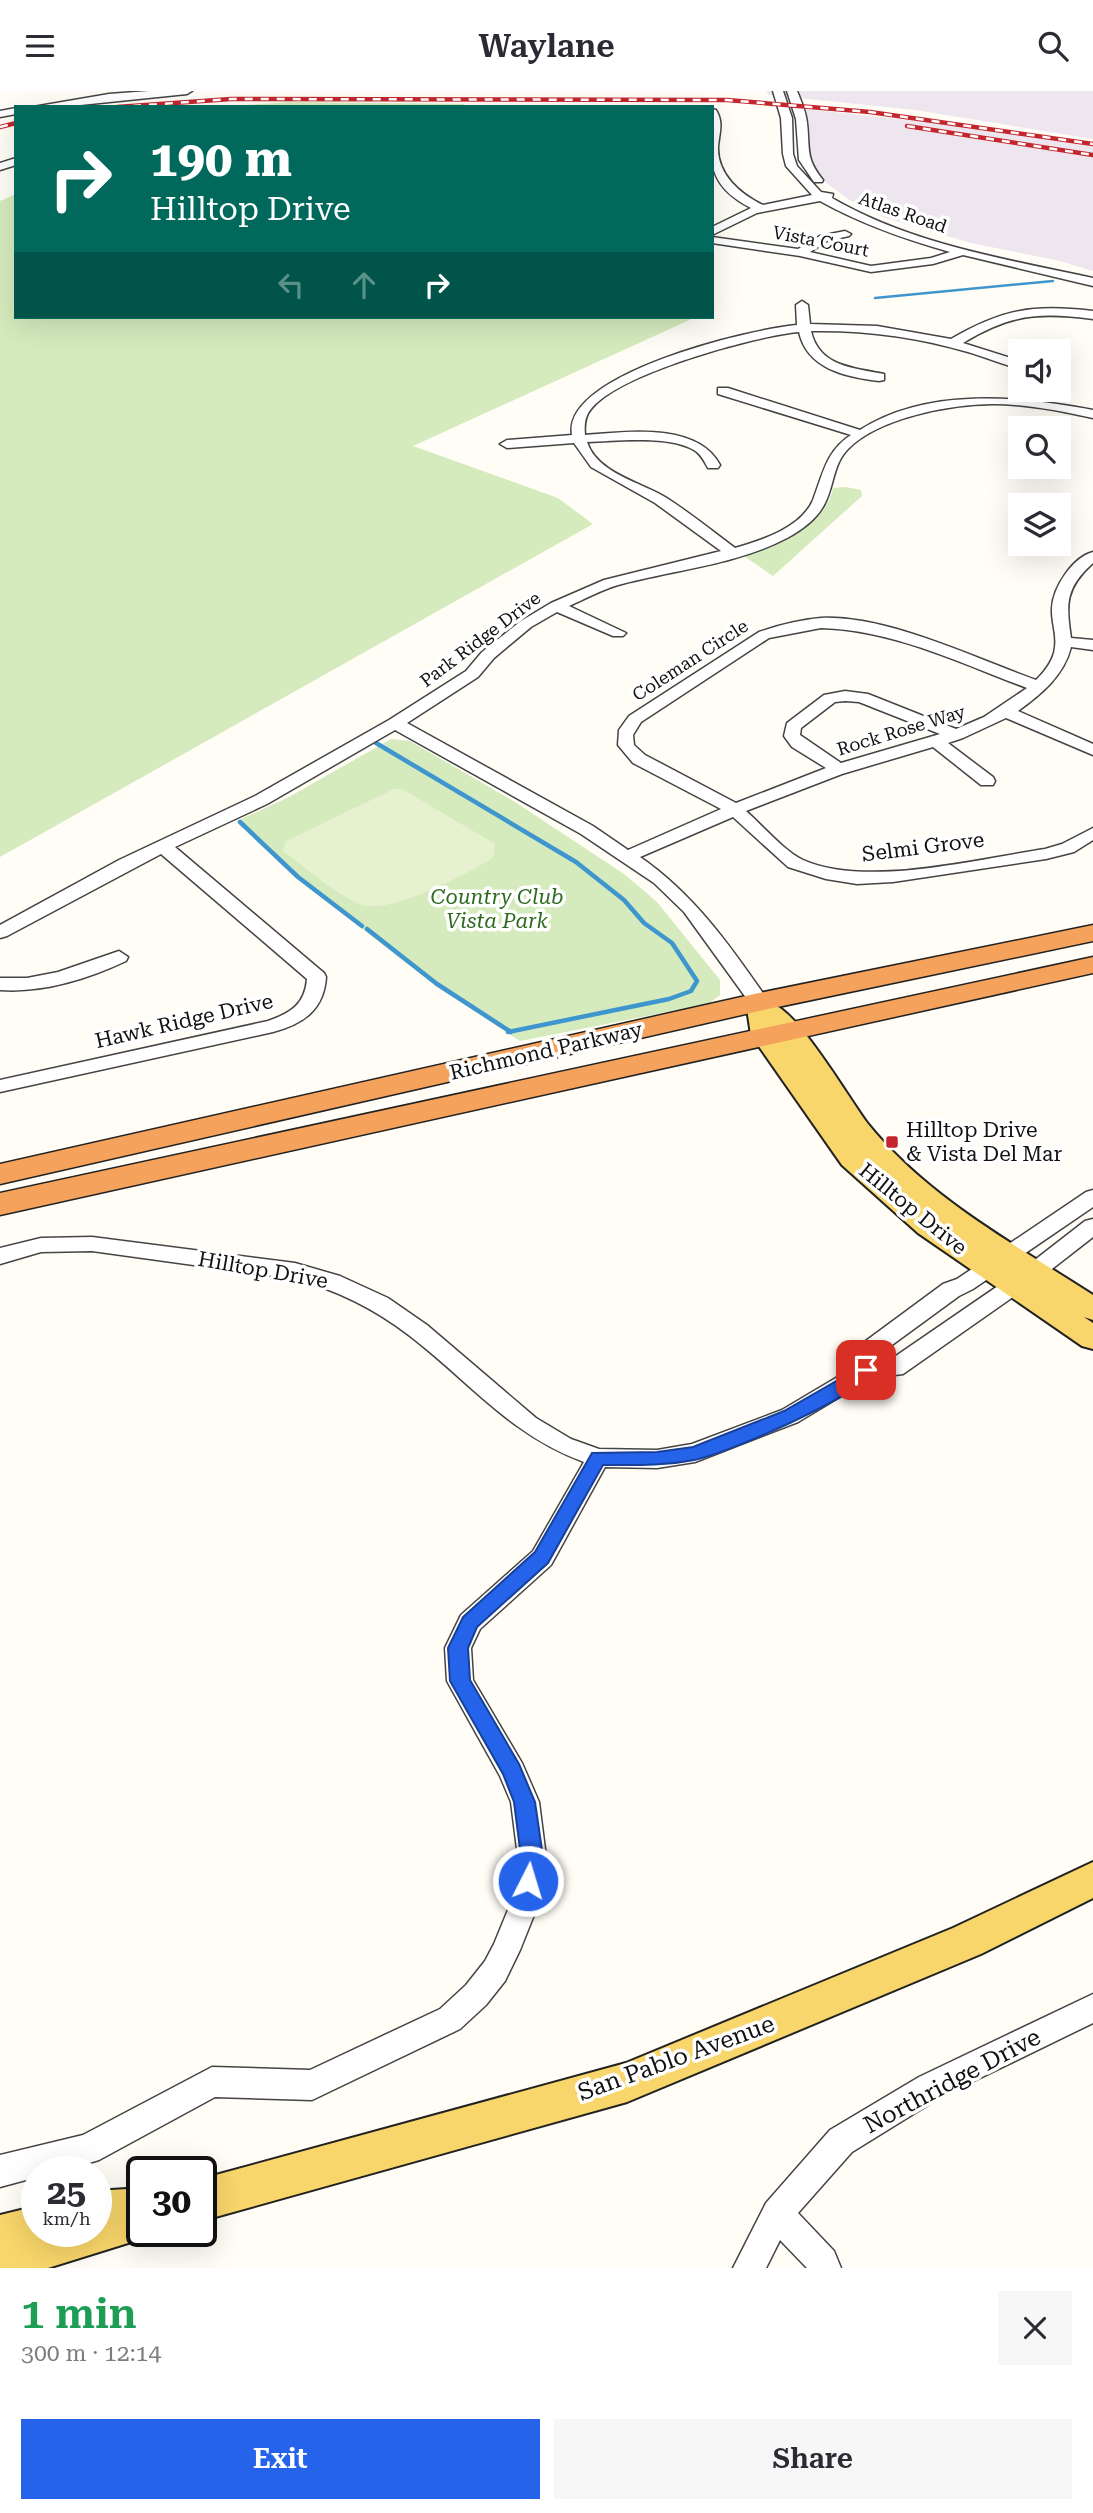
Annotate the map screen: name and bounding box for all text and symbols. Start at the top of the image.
icon: menu [21,27,59,65]
text: Waylane [478,27,615,65]
icon: search [1034,27,1072,65]
text: 190 m [150,131,292,188]
icon: right [35,133,126,224]
street label: Atlas Road [856,187,950,237]
text: Hilltop Drive [150,190,350,228]
street label: Vista Court [771,221,871,261]
icon: left [272,266,310,304]
icon: ahead [345,266,383,304]
icon: right [418,266,456,304]
map controls [1008,339,1071,556]
button: sound [1008,339,1071,402]
button: search [1008,416,1071,479]
button: layers [1008,493,1071,556]
street label: Park Ridge Drive [416,587,544,691]
street label: Coleman Circle [628,615,752,705]
street label: Rock Rose Way [834,700,968,759]
street label: Selmi Grove [861,828,985,866]
park label: Country Club Vista Park [431,885,563,933]
street label: Hawk Ridge Drive [93,989,275,1053]
street label: Richmond Parkway [447,1017,645,1085]
place label: Hilltop Drive & Vista Del Mar [906,1118,1062,1166]
marker: Hilltop Drive & Vista Del Mar [884,1134,900,1150]
street label: Hilltop Drive [854,1158,972,1260]
street label: Hilltop Drive [196,1247,330,1293]
pin [836,1340,896,1400]
icon: arrive [847,1351,885,1389]
position arrow [491,1844,565,1918]
street label: San Pablo Avenue [574,2009,778,2107]
street label: Northridge Drive [859,2023,1045,2139]
speed limit sign: 30 [126,2156,217,2247]
text: 25 [47,2172,86,2213]
text: km/h [42,2208,91,2229]
text: 1 min [21,2289,137,2338]
button: close [998,2291,1072,2365]
text: 300 m · 12:14 [21,2340,161,2367]
button: Exit [21,2419,540,2499]
button: Share [554,2419,1072,2499]

